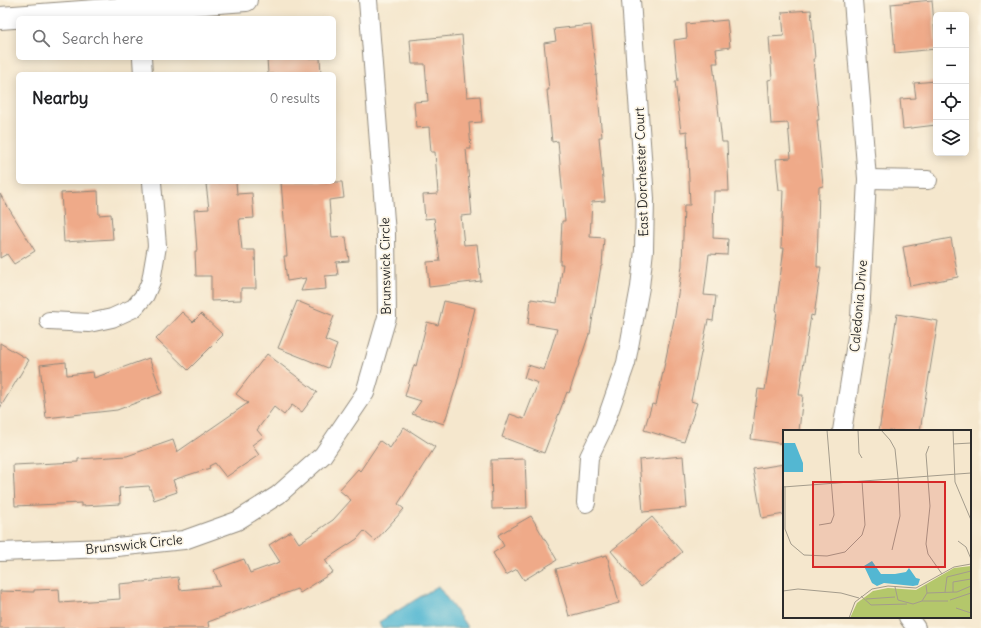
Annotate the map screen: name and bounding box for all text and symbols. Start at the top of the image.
map controls [933,12,969,156]
button: + [933,12,969,48]
search box [16,16,336,60]
icon: search [30,27,52,49]
text: Search here [62,29,143,48]
button: − [933,48,969,84]
button: locate [933,84,969,120]
text: Nearby [32,87,88,109]
text: 0 results [270,90,320,107]
street label: East Dorchester Court [631,106,652,237]
button: layers [933,120,969,156]
street label: Brunswick Circle [376,217,395,315]
street label: Caledonia Drive [846,259,871,353]
inset map [783,430,971,618]
street label: Brunswick Circle [85,531,183,558]

